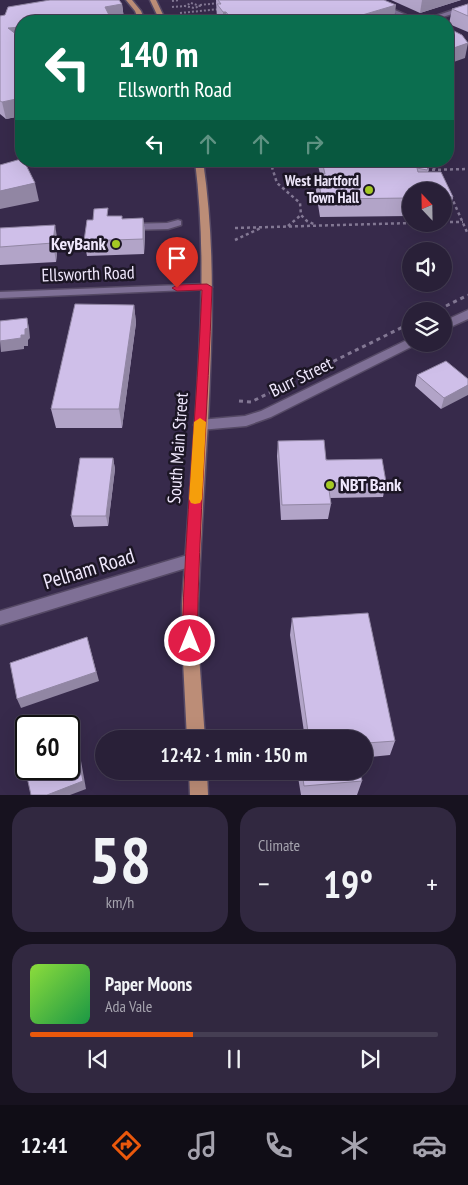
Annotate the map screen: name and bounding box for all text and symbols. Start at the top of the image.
text: 140 m [118,31,199,77]
icon: left [35,35,100,100]
text: Ellsworth Road [118,75,232,103]
icon: left [141,130,169,158]
icon: ahead [194,130,222,158]
icon: ahead [247,130,275,158]
icon: right [300,130,328,158]
place label: West Hartford Town Hall [284,171,359,207]
north arrow [402,182,452,232]
map controls [402,182,452,352]
marker: West Hartford Town Hall [363,184,375,196]
place label: KeyBank [51,232,107,255]
pin [156,237,198,288]
marker: KeyBank [110,238,122,250]
button: sound [402,242,452,292]
icon: arrive [163,244,191,272]
street label: Ellsworth Road [41,260,135,287]
button: layers [402,302,452,352]
street label: Burr Street [266,351,336,402]
street label: South Main Street [162,391,193,504]
place label: NBT Bank [340,473,402,496]
marker: NBT Bank [324,479,336,491]
street label: Pelham Road [40,542,138,595]
position arrow [163,614,215,666]
speed limit sign: 60 [15,715,80,780]
text: 12:42 · 1 min · 150 m [161,743,307,767]
text: 58 [89,817,151,901]
text: Climate [258,835,300,855]
text: 19° [323,859,373,908]
text: − [258,865,270,902]
text: + [426,865,438,902]
text: km/h [106,892,134,912]
text: Paper Moons [105,972,192,996]
text: Ada Vale [105,996,152,1016]
icon: previous [84,1045,112,1073]
icon: pause [220,1045,248,1073]
icon: next [356,1045,384,1073]
icon: directions [109,1128,144,1163]
icon: music [185,1128,220,1163]
icon: phone [261,1128,296,1163]
icon: climate [337,1128,372,1163]
icon: car [412,1128,447,1163]
text: 12:41 [20,1131,68,1159]

